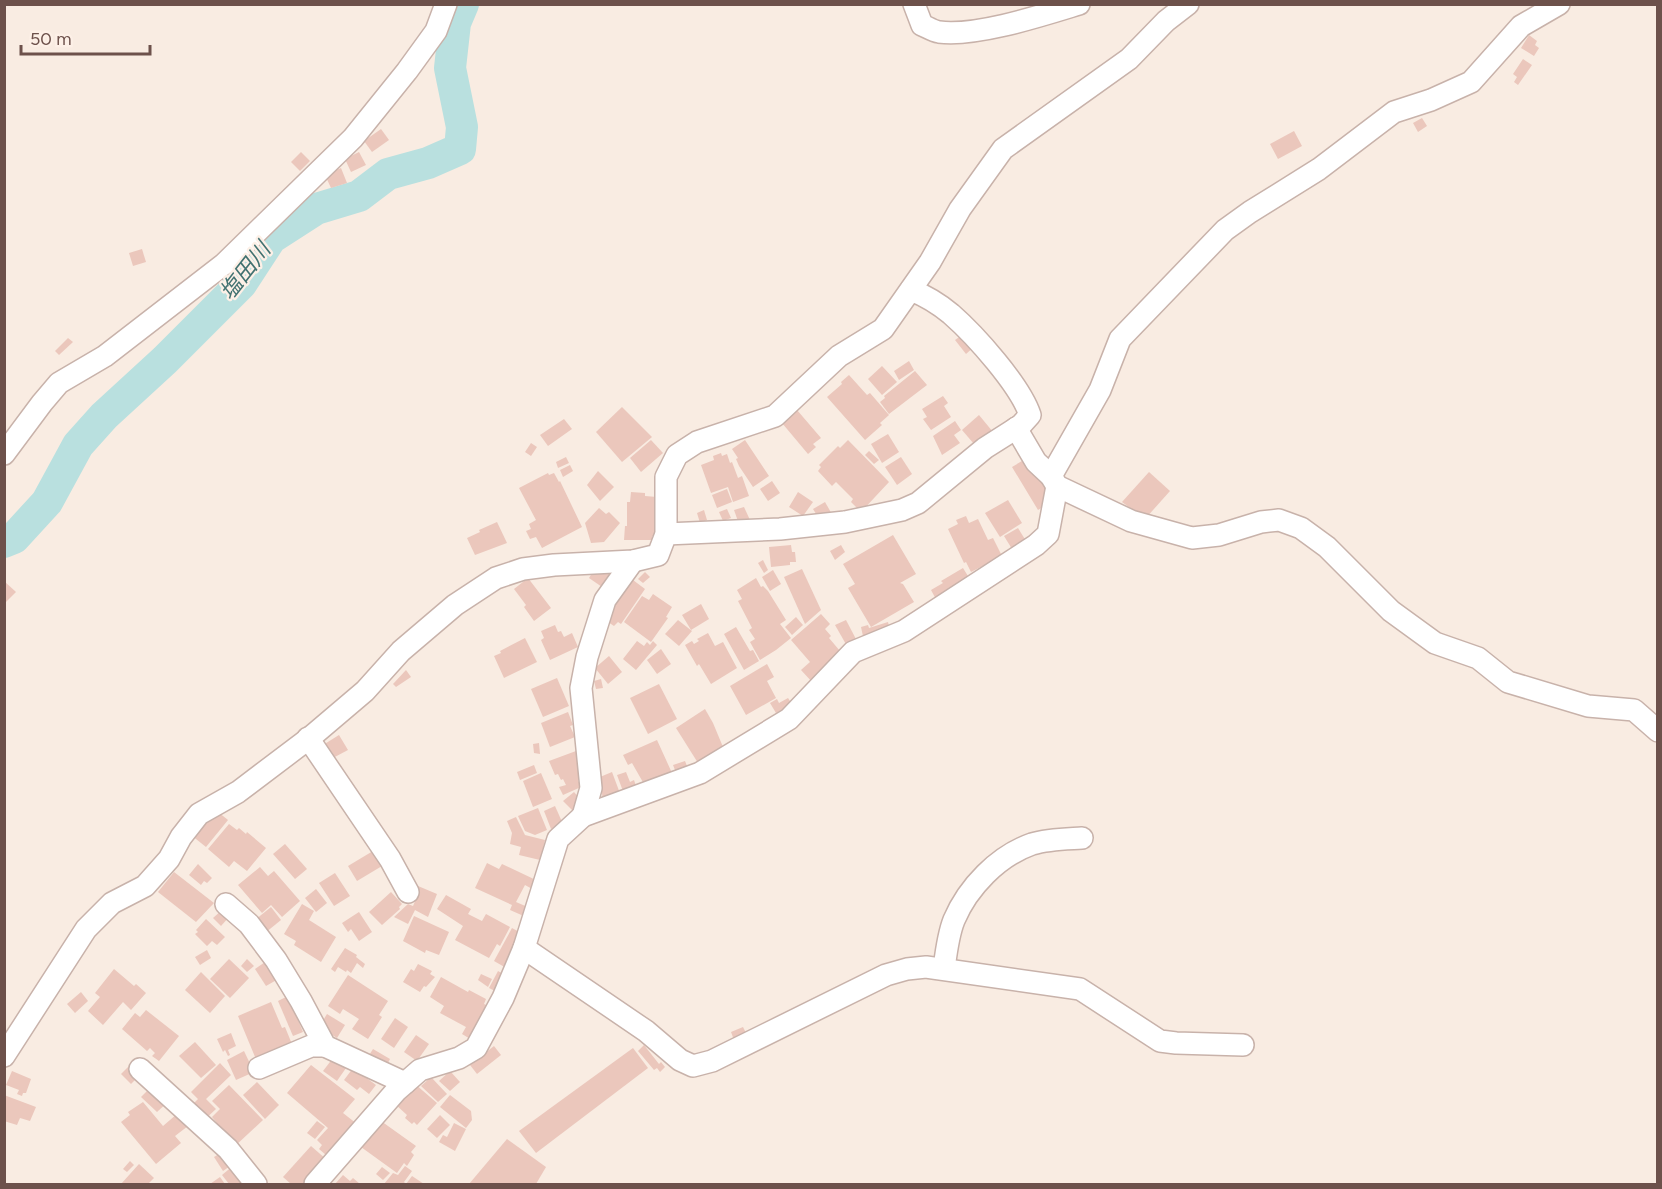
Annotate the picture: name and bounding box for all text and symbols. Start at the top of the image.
scale bar [21,18,150,56]
text: 50 m [30,28,72,50]
water label: 塩田川 [214,235,277,305]

